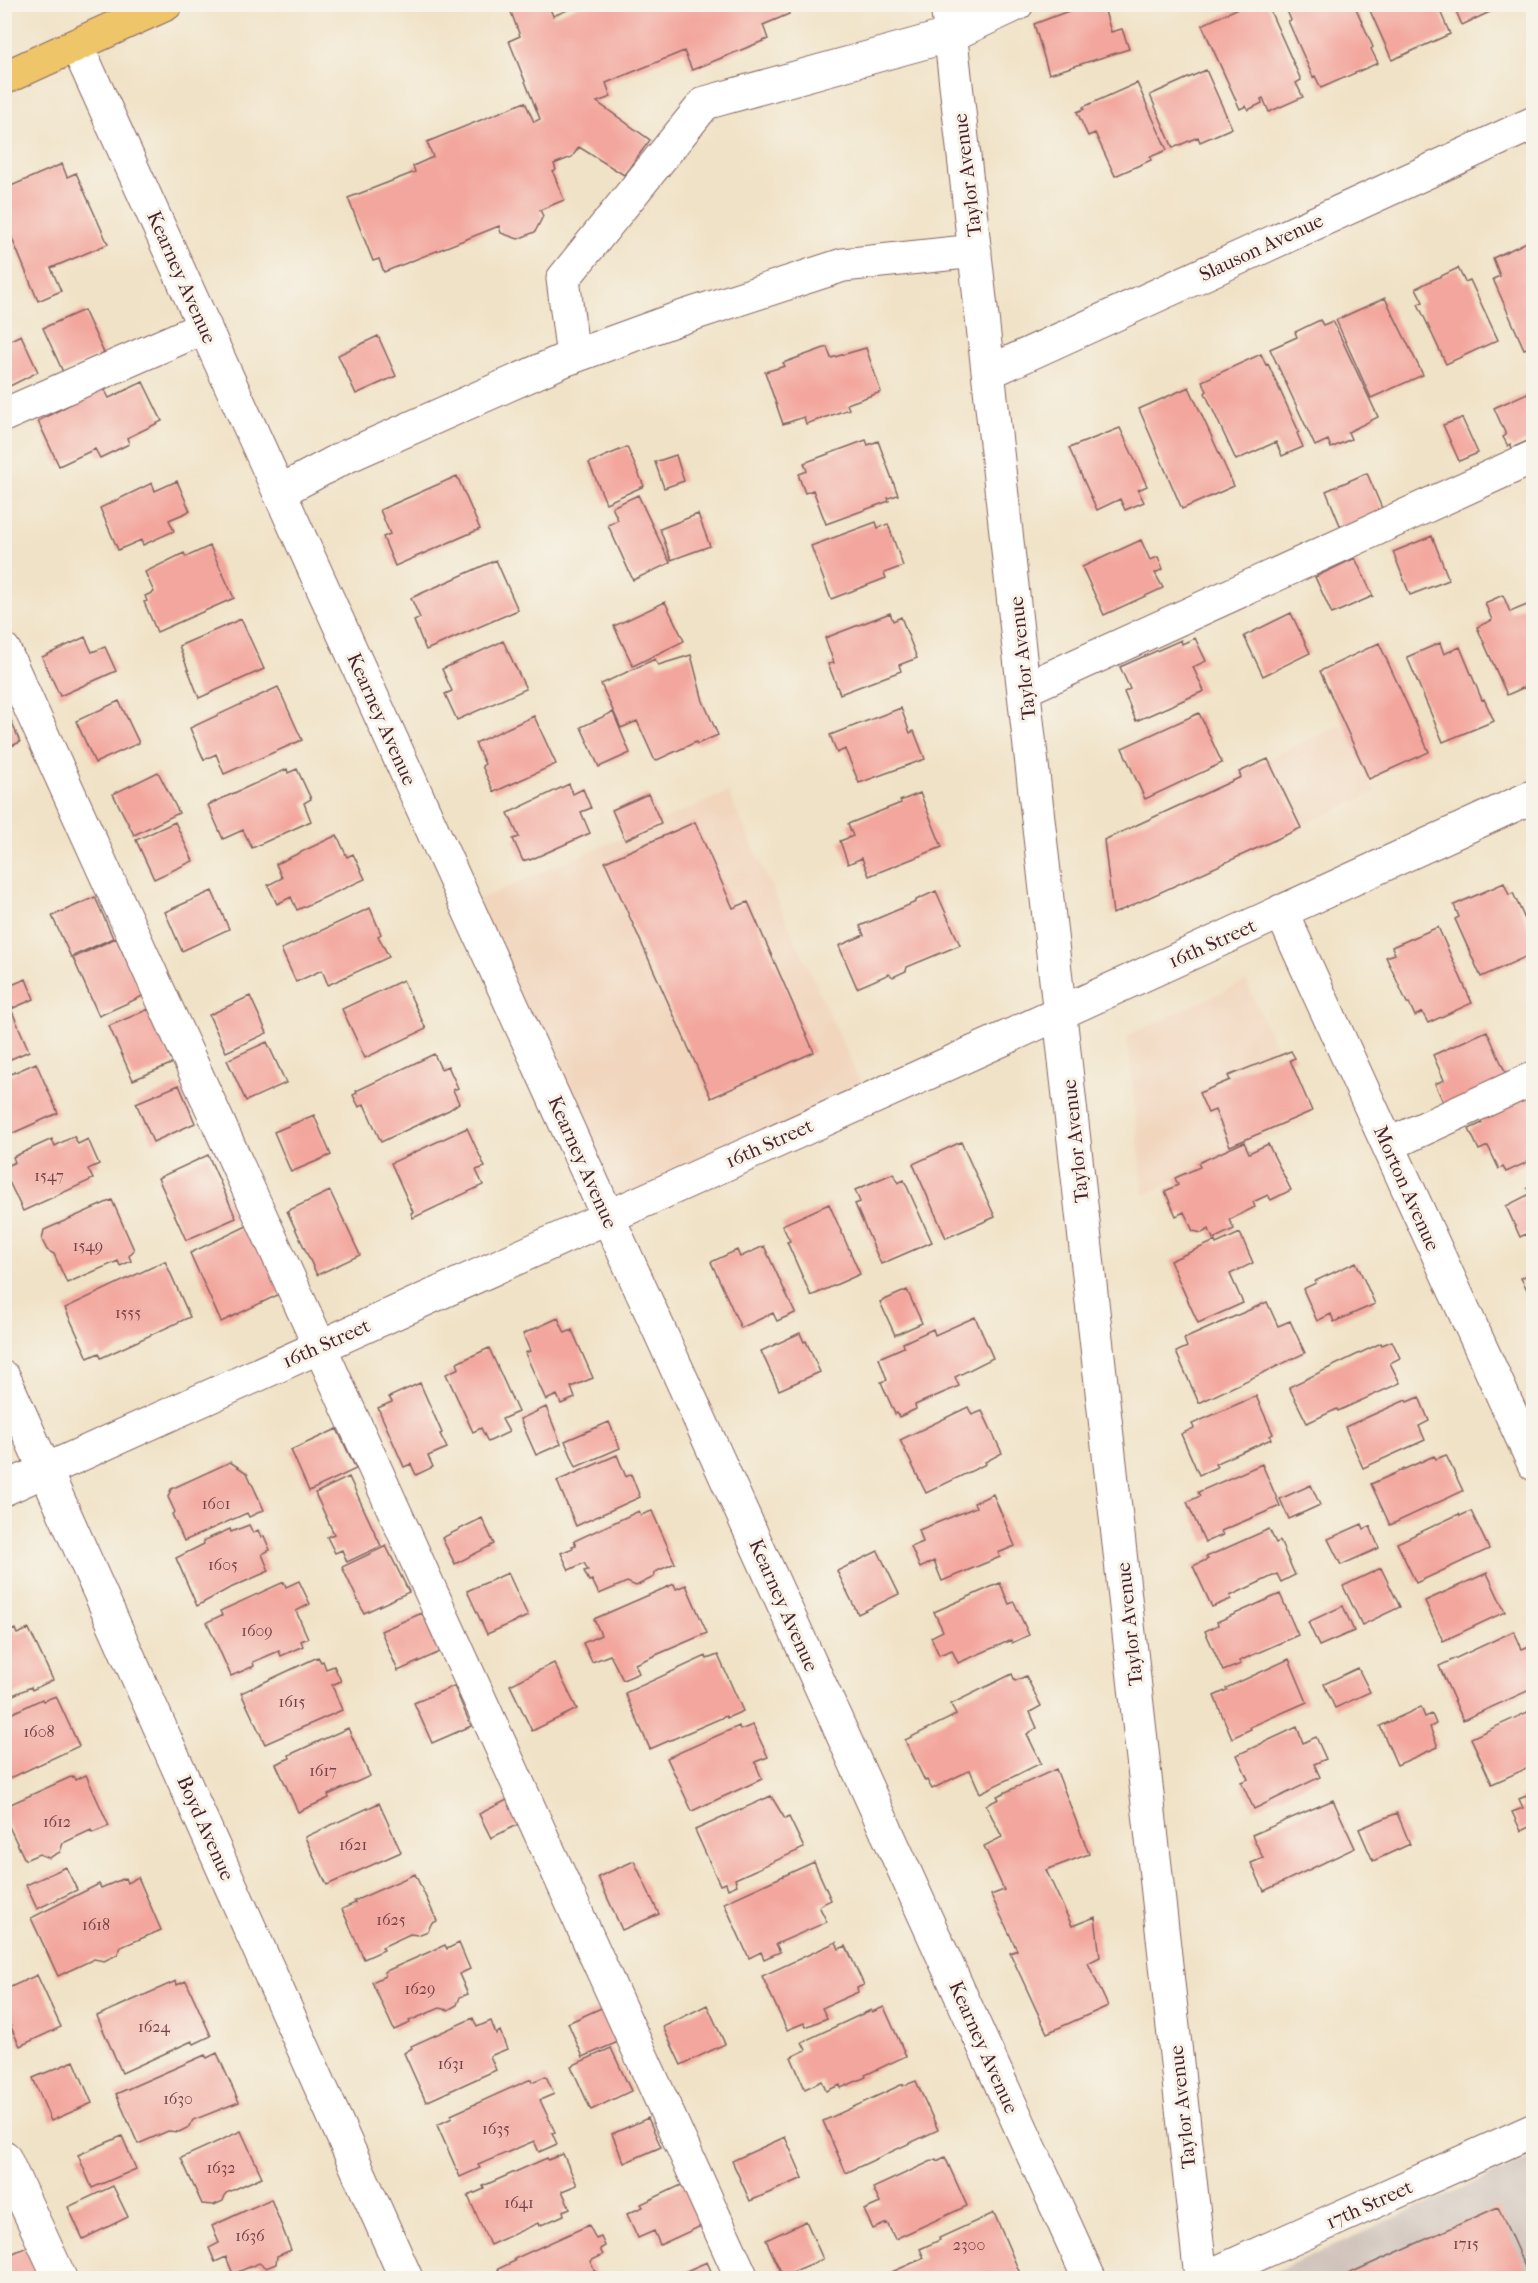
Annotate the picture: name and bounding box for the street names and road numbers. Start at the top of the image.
street label: Taylor Avenue [949,112,986,238]
street label: Kearney Avenue [142,207,221,347]
street label: Slauson Avenue [1196,209,1327,286]
street label: Taylor Avenue [1005,595,1040,721]
street label: Kearney Avenue [342,649,421,789]
street label: 16th Street [1165,914,1260,973]
street label: Taylor Avenue [1058,1078,1093,1204]
street label: Kearney Avenue [543,1092,622,1232]
street label: 16th Street [722,1114,817,1173]
street label: Morton Avenue [1369,1122,1444,1254]
street label: 16th Street [279,1314,374,1373]
street label: Kearney Avenue [744,1535,823,1675]
street label: Taylor Avenue [1112,1561,1147,1687]
street label: Boyd Avenue [172,1772,239,1884]
street label: Kearney Avenue [944,1977,1023,2117]
street label: Taylor Avenue [1165,2044,1200,2170]
street label: 17th Street [1322,2175,1416,2234]

